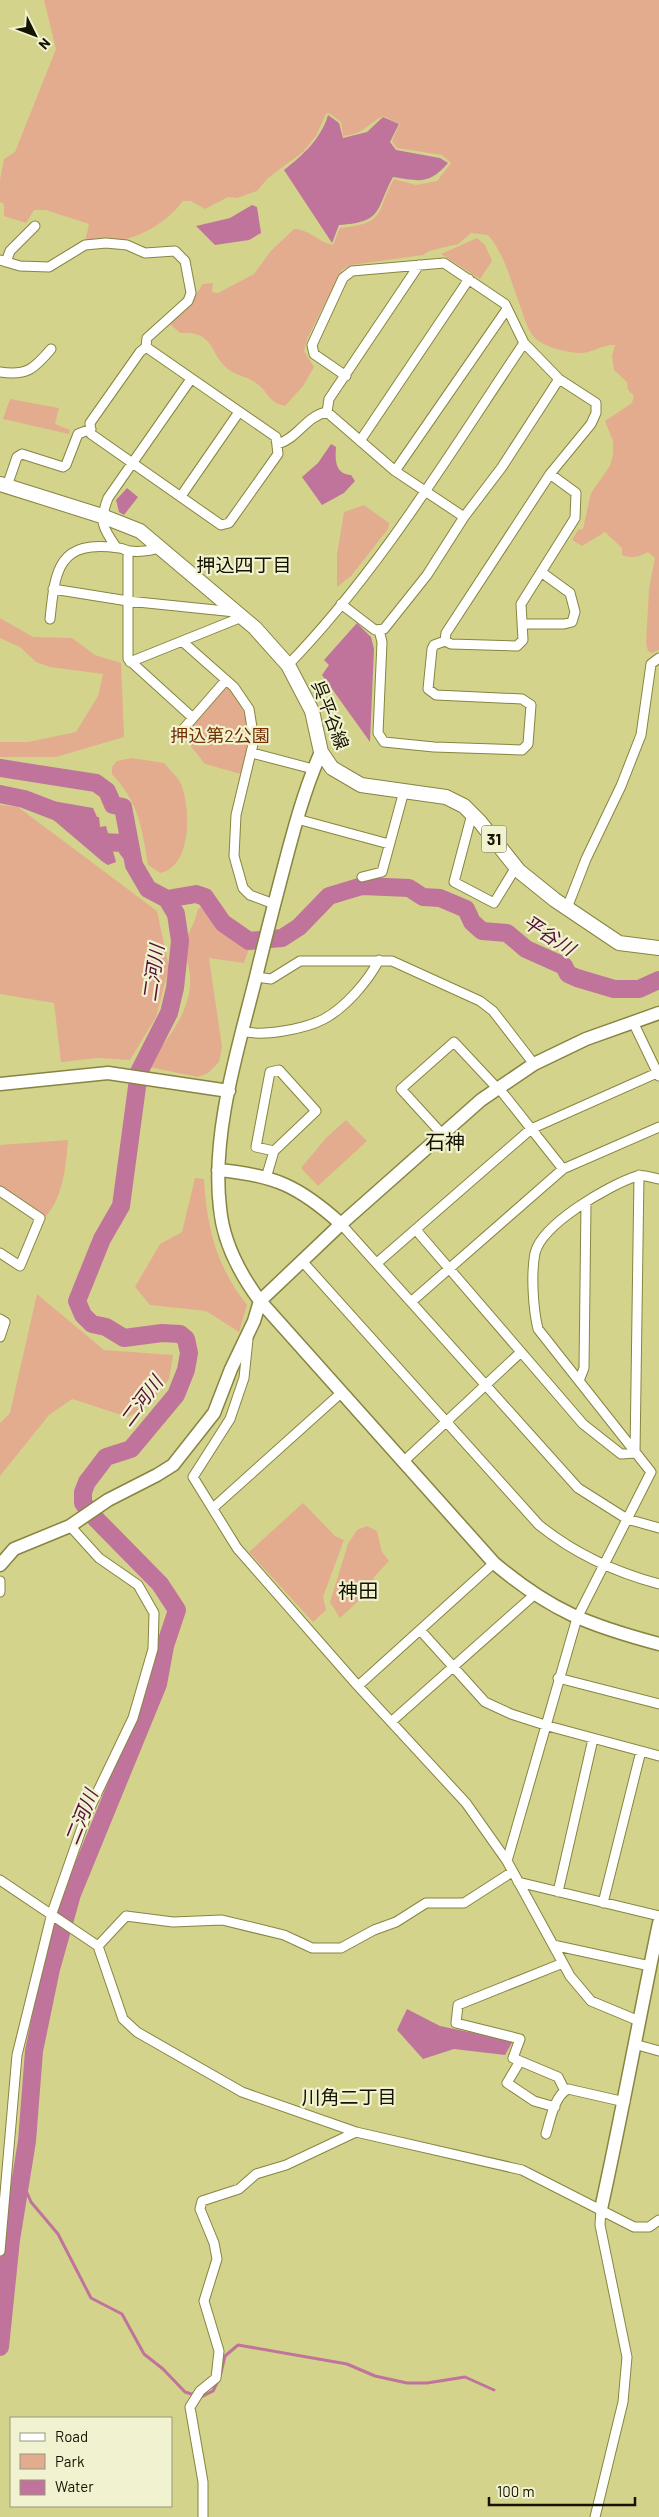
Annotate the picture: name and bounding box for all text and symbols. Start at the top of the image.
north arrow [10,10,60,60]
text: N [36,35,54,53]
district label: 押込四丁目 [196,553,292,576]
street label: 呉平谷線 [308,677,354,752]
park label: 押込第2公園 [170,724,270,746]
road number: 31 [482,826,506,852]
water label: 平谷川 [519,909,581,961]
water label: 二河川 [137,941,168,1003]
district label: 石神 [425,1129,465,1153]
water label: 二河川 [114,1369,168,1430]
district label: 神田 [338,1578,378,1602]
water label: 二河川 [59,1784,103,1848]
district label: 川角二丁目 [301,2085,397,2108]
legend [10,2417,172,2507]
text: Road [55,2427,88,2445]
text: Park [55,2452,85,2470]
scale bar [489,2474,635,2506]
text: Water [55,2477,94,2495]
text: 100 m [497,2482,535,2500]

